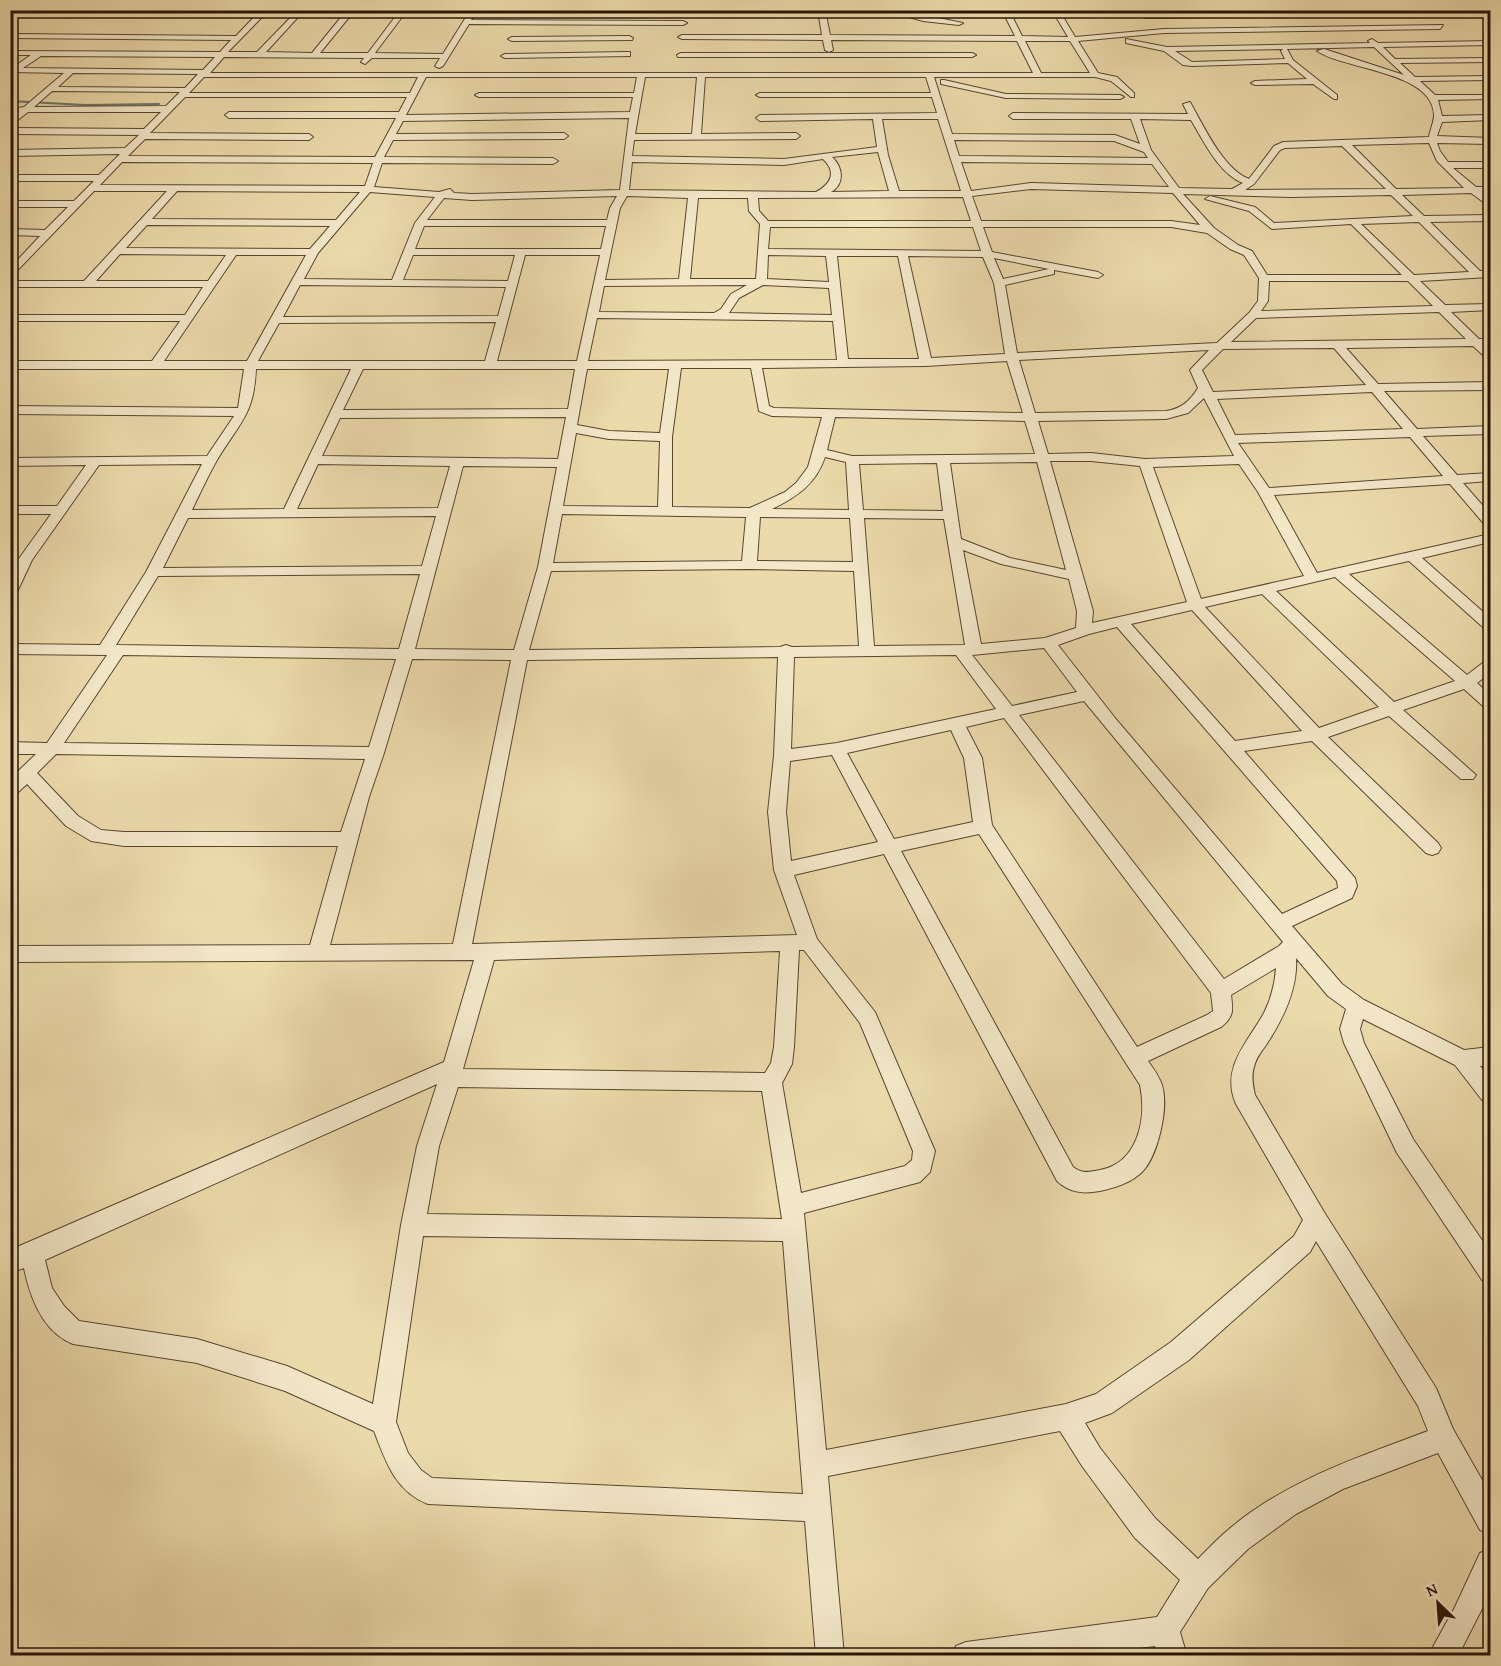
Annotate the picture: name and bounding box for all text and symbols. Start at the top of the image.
north arrow [1408,1573,1468,1633]
text: N [1422,1576,1442,1603]

